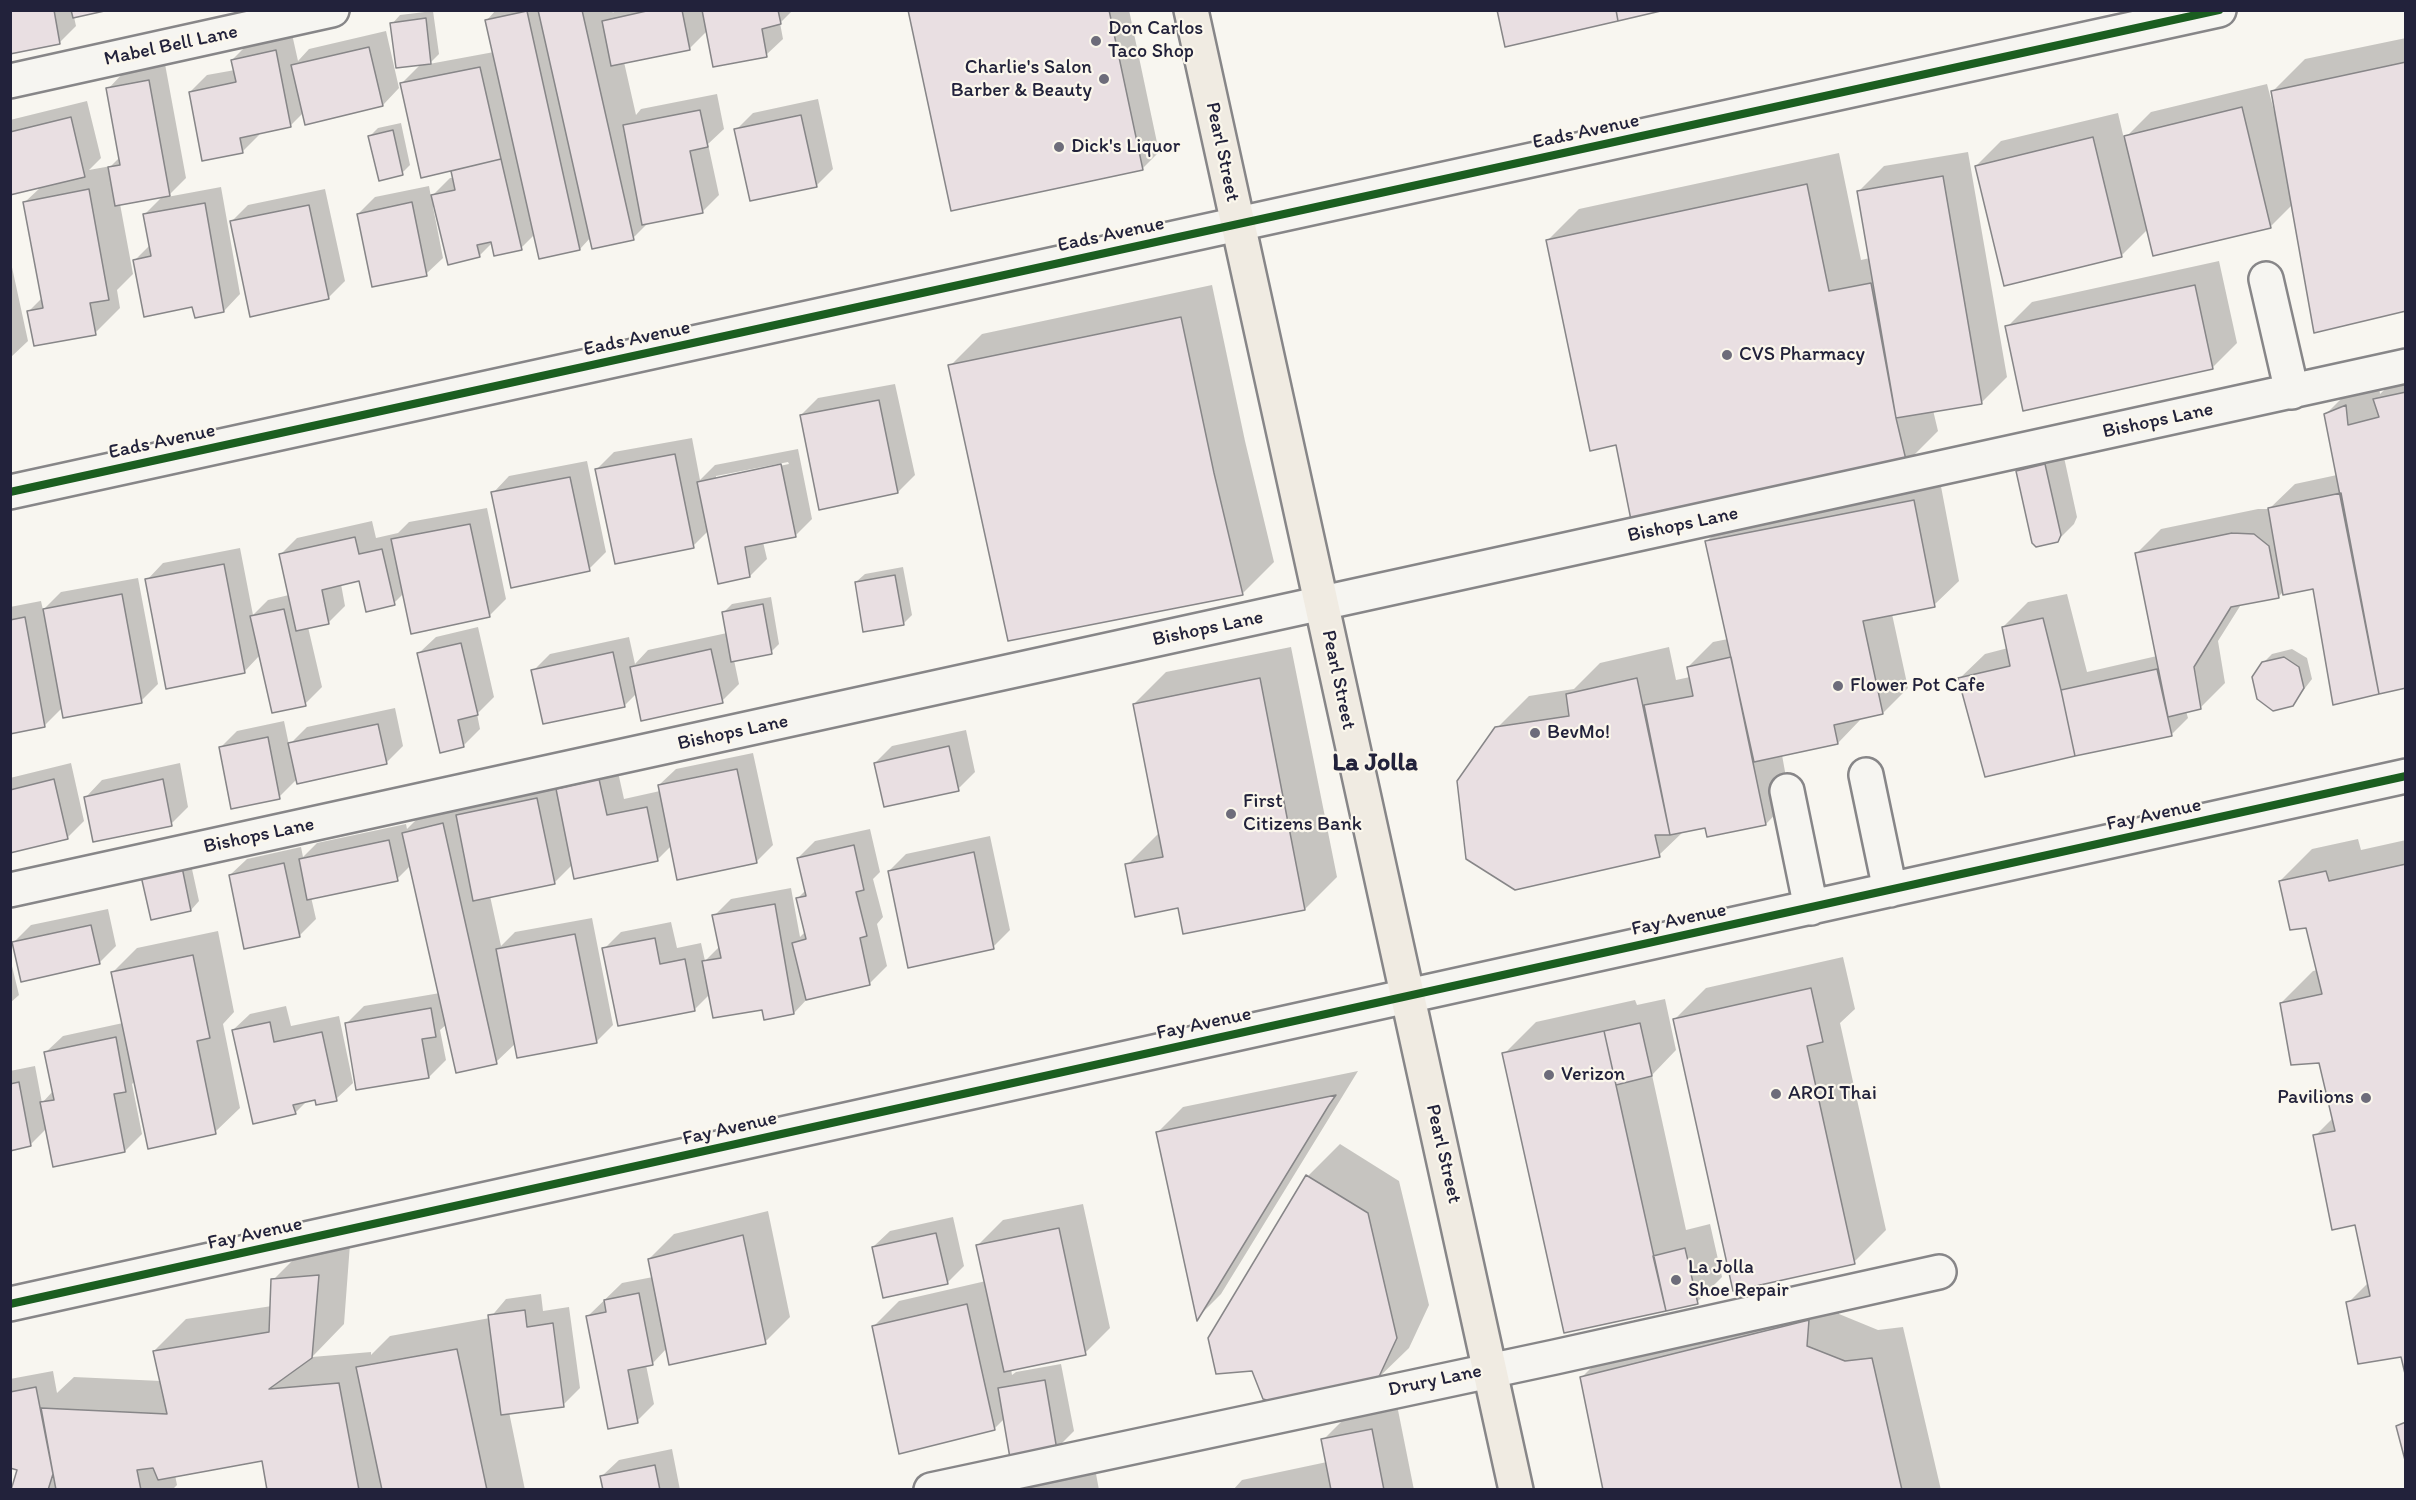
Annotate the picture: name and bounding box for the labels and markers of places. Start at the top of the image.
place label: Don Carlos Taco Shop [1108,17,1203,64]
marker: Don Carlos Taco Shop [1089,34,1103,48]
place label: Charlie's Salon Barber & Beauty [951,56,1092,103]
marker: Charlie's Salon Barber & Beauty [1097,72,1111,86]
place label: Dick's Liquor [1071,135,1180,159]
marker: Dick's Liquor [1052,140,1066,154]
place label: CVS Pharmacy [1739,343,1865,367]
marker: CVS Pharmacy [1720,348,1734,362]
place label: Flower Pot Cafe [1850,674,1985,698]
marker: Flower Pot Cafe [1831,679,1845,693]
place label: BevMo! [1547,721,1610,745]
marker: BevMo! [1528,726,1542,740]
place label: First Citizens Bank [1243,790,1362,837]
marker: First Citizens Bank [1224,807,1238,821]
place label: Verizon [1561,1063,1625,1087]
marker: Verizon [1542,1068,1556,1082]
place label: AROI Thai [1788,1082,1877,1106]
place label: Pavilions [2277,1086,2354,1110]
marker: AROI Thai [1769,1087,1783,1101]
marker: Pavilions [2359,1091,2373,1105]
place label: La Jolla Shoe Repair [1688,1256,1789,1303]
marker: La Jolla Shoe Repair [1669,1273,1683,1287]

